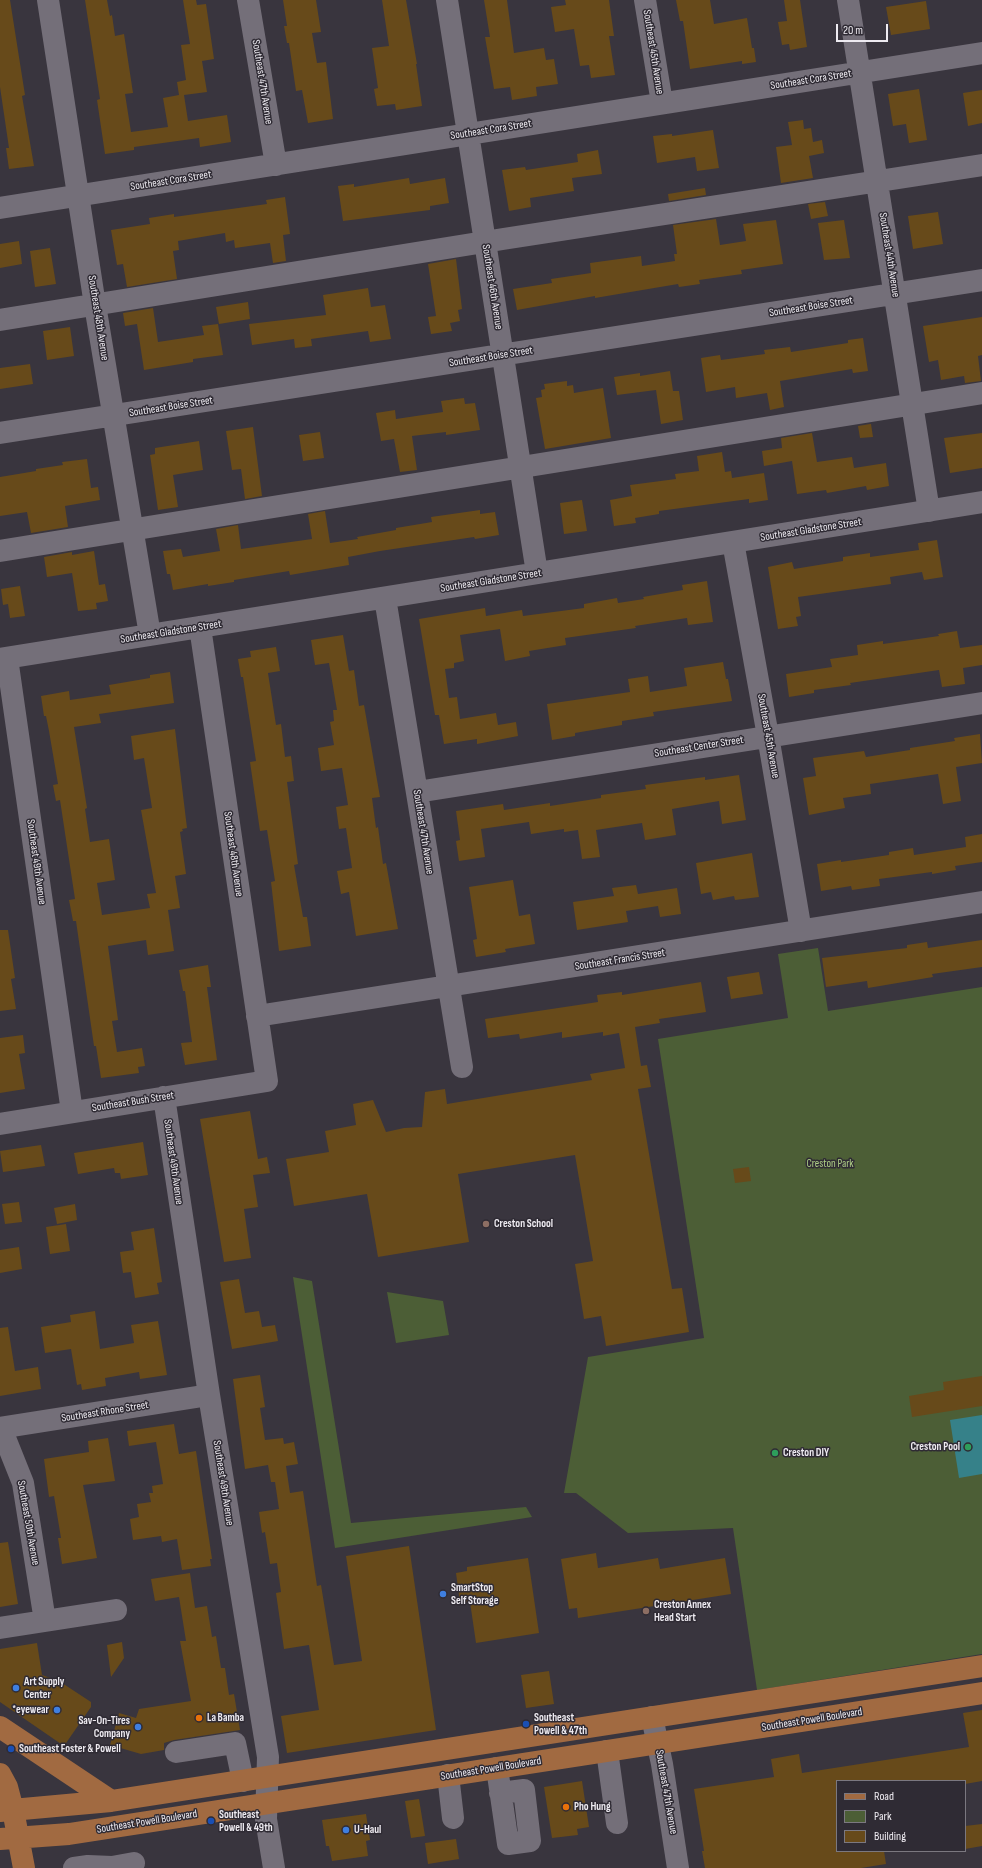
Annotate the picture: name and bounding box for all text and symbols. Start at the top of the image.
street label: Southeast 45th Avenue [640,9,666,95]
scale bar [838,16,890,42]
text: 20 m [843,23,863,38]
street label: Southeast 47th Avenue [249,39,275,125]
street label: Southeast Cora Street [770,67,852,93]
street label: Southeast Cora Street [450,117,532,143]
street label: Southeast Cora Street [130,168,212,194]
street label: Southeast 44th Avenue [876,212,902,298]
street label: Southeast 46th Avenue [479,244,505,330]
street label: Southeast 48th Avenue [85,275,111,361]
street label: Southeast Boise Street [768,294,854,320]
street label: Southeast Boise Street [448,344,534,370]
street label: Southeast Boise Street [128,394,214,420]
street label: Southeast Gladstone Street [760,516,862,544]
street label: Southeast Gladstone Street [440,567,542,595]
street label: Southeast Gladstone Street [120,618,222,646]
street label: Southeast 45th Avenue [754,693,782,779]
street label: Southeast Center Street [654,733,744,761]
street label: Southeast 47th Avenue [410,789,436,875]
street label: Southeast 48th Avenue [220,811,246,897]
street label: Southeast 49th Avenue [23,819,49,905]
street label: Southeast Francis Street [574,946,666,974]
street label: Southeast Bush Street [91,1089,175,1115]
street label: Southeast 49th Avenue [160,1119,186,1205]
park label: Creston Park [806,1157,854,1171]
place label: Creston School [494,1217,553,1231]
marker: Creston School [481,1219,491,1229]
street label: Southeast Rhone Street [60,1399,150,1425]
street label: Southeast 49th Avenue [210,1440,236,1526]
place label: Creston Pool [910,1440,960,1454]
marker: Creston Pool [963,1442,973,1452]
place label: Creston DIY [783,1446,829,1460]
marker: Creston DIY [770,1448,780,1458]
street label: Southeast 50th Avenue [14,1480,42,1566]
place label: SmartStop Self Storage [451,1581,498,1607]
marker: SmartStop Self Storage [438,1589,448,1599]
place label: Creston Annex Head Start [654,1598,711,1624]
marker: Creston Annex Head Start [641,1606,651,1616]
place label: Art Supply Center [24,1675,64,1701]
marker: Art Supply Center [11,1683,21,1693]
place label: *eyewear [12,1703,49,1717]
marker: *eyewear [52,1705,62,1715]
street label: Southeast Powell Boulevard [761,1706,863,1734]
place label: La Bamba [207,1711,244,1725]
place label: Southeast Powell & 47th [534,1711,587,1737]
marker: La Bamba [194,1713,204,1723]
place label: Sav-On-Tires Company [78,1714,130,1740]
marker: Southeast Powell & 47th [521,1719,531,1729]
marker: Sav-On-Tires Company [133,1722,143,1732]
place label: Southeast Foster & Powell [19,1742,121,1756]
marker: Southeast Foster & Powell [6,1744,16,1754]
street label: Southeast 47th Avenue [652,1749,680,1835]
street label: Southeast Powell Boulevard [440,1755,542,1783]
legend [836,1780,966,1852]
text: Road [874,1789,894,1804]
place label: Pho Hung [574,1800,611,1814]
marker: Pho Hung [561,1802,571,1812]
street label: Southeast Powell Boulevard [96,1808,198,1836]
place label: Southeast Powell & 49th [219,1808,273,1834]
text: Park [874,1809,892,1824]
marker: Southeast Powell & 49th [206,1816,216,1826]
place label: U-Haul [354,1823,381,1837]
marker: U-Haul [341,1825,351,1835]
text: Building [874,1829,906,1844]

